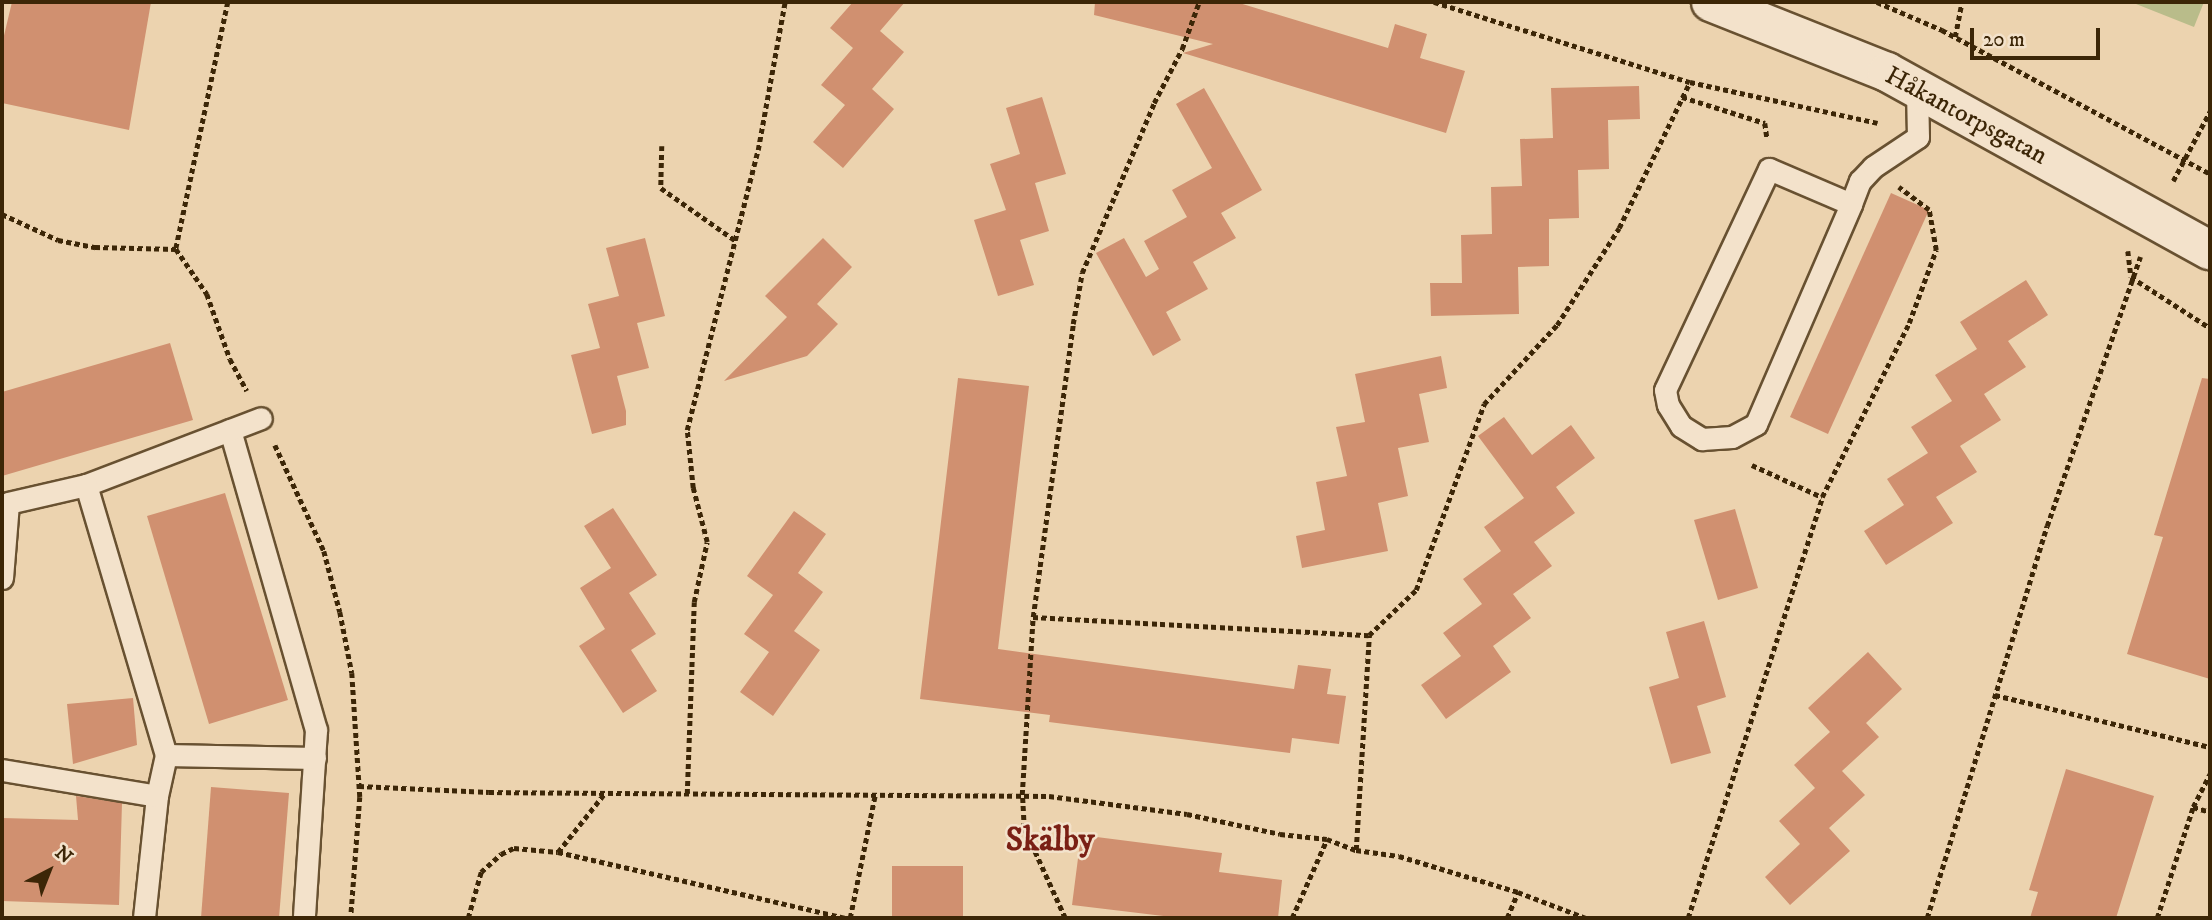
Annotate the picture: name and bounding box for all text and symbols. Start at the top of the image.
scale bar [1974,14,2104,58]
text: 20 m [1983,27,2025,53]
street label: Håkantorpsgatan [1880,60,2052,172]
district label: Skälby [1006,821,1094,861]
north arrow [14,836,84,906]
text: N [50,841,77,869]

